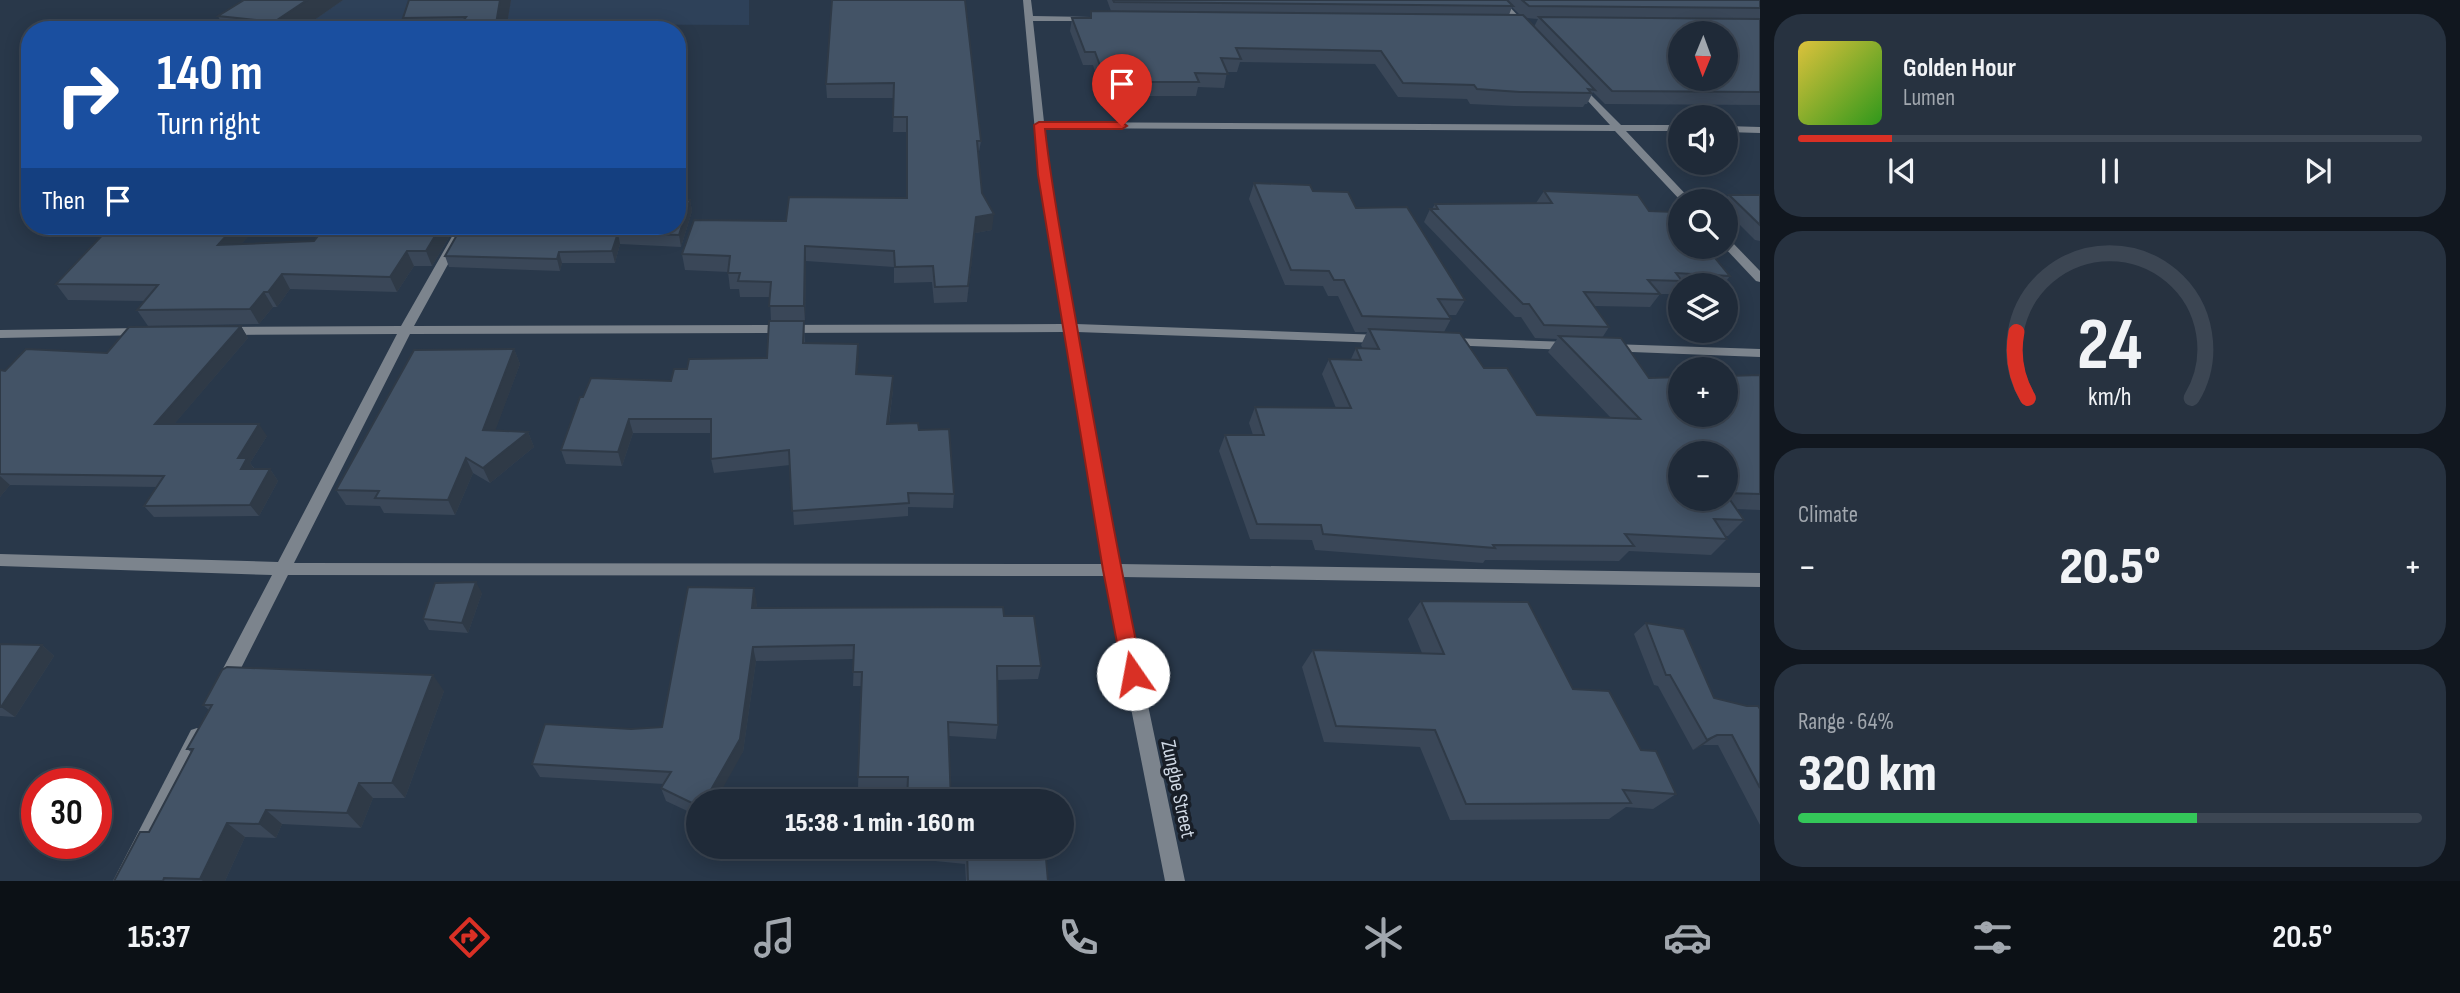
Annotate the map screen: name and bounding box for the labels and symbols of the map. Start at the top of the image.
north arrow [1668,21,1738,91]
pin [1092,54,1152,126]
position arrow [1096,637,1170,711]
street label: Zungbe Street [1155,738,1201,840]
speed limit sign: 30 [21,768,112,859]

